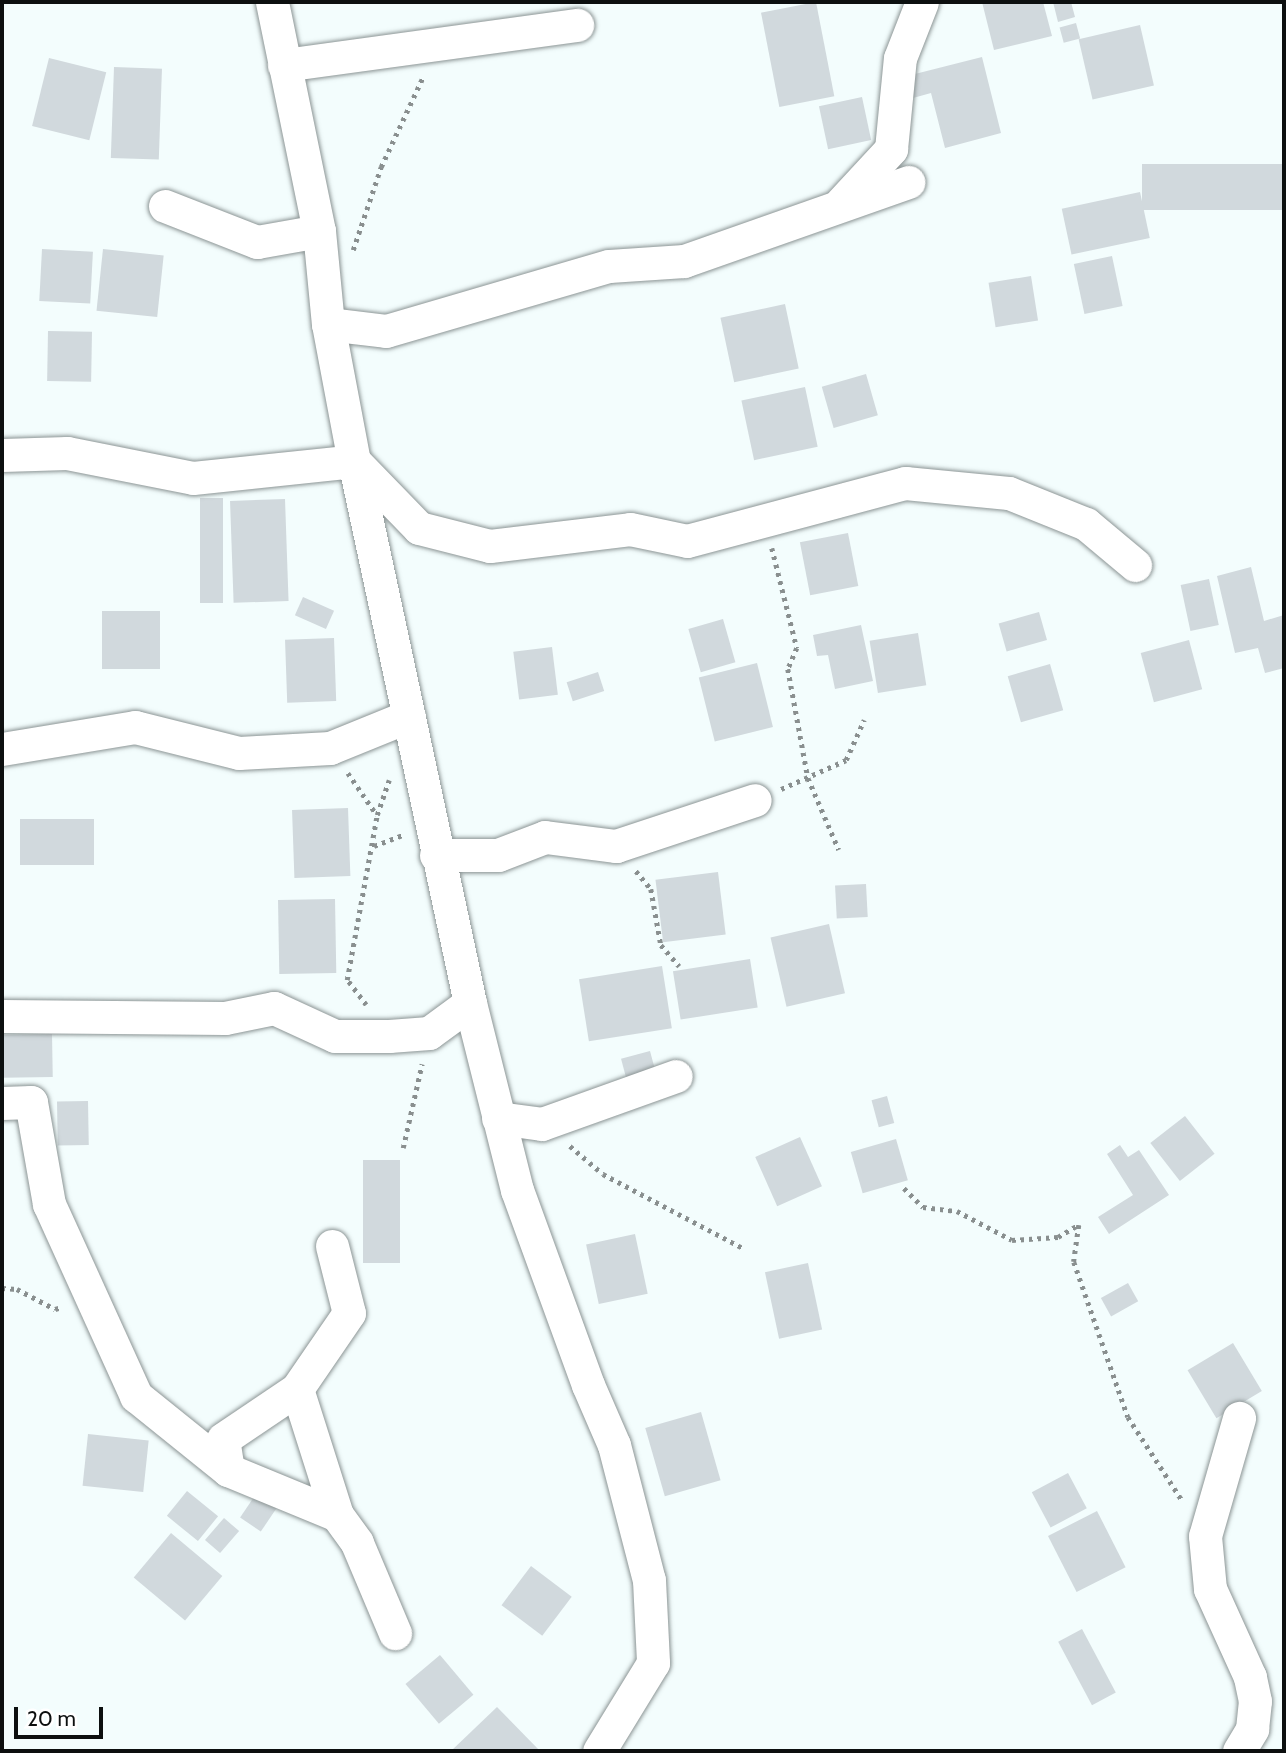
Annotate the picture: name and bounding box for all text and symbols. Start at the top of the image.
scale bar [18,1694,107,1738]
text: 20 m [27,1706,76,1731]

